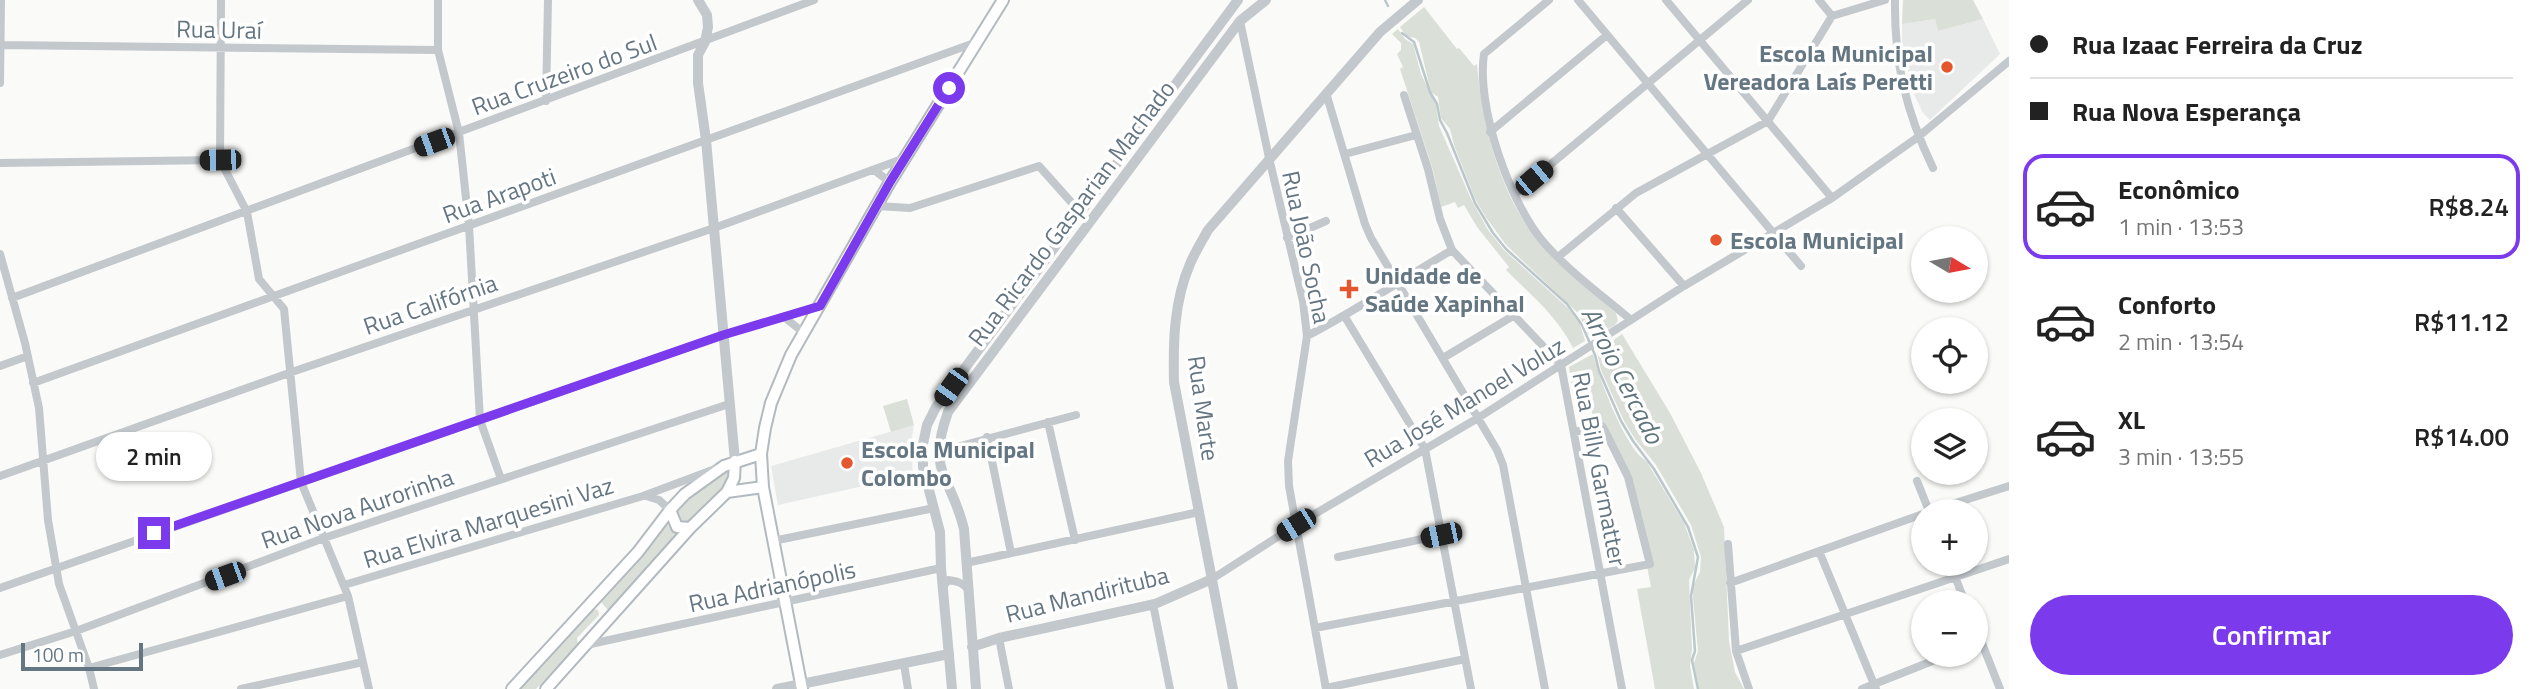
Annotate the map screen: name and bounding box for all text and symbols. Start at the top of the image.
street label: Rua Uraí [176,10,264,48]
street label: Rua Cruzeiro do Sul [466,24,662,124]
text: Rua Izaac Ferreira da Cruz [2072,25,2363,64]
place label: Escola Municipal Vereadora Laís Peretti [1704,35,1933,99]
marker: Escola Municipal Vereadora Laís Peretti [1939,59,1955,75]
route start [933,72,965,104]
street label: Rua Ricardo Gasparian Machado [959,72,1183,354]
text: Rua Nova Esperança [2072,92,2301,131]
car [411,125,458,159]
car [199,149,242,171]
car [1512,156,1557,200]
street label: Rua Arapoti [437,158,561,232]
street label: Rua João Socha [1273,167,1341,327]
text: Econômico [2118,170,2240,209]
icon: car [2034,175,2097,238]
text: R$8.24 [2428,187,2509,226]
text: 1 min · 13:53 [2118,209,2244,244]
place label: Escola Municipal [1730,222,1904,258]
north arrow [1911,226,1988,303]
map controls [1911,226,1988,667]
marker: Escola Municipal [1708,232,1724,248]
place label: Unidade de Saúde Xapinhal [1365,257,1525,321]
street label: Rua Califórnia [358,264,502,344]
marker: Unidade de Saúde Xapinhal [1339,279,1359,299]
text: Conforto [2118,285,2216,324]
icon: car [2034,290,2097,353]
water label: Arroio Cercado [1572,300,1675,451]
text: R$11.12 [2414,302,2509,341]
button: locate [1911,317,1988,394]
text: 2 min · 13:54 [2118,324,2244,359]
street label: Rua José Manoel Voluz [1357,328,1571,476]
street label: Rua Marte [1179,353,1229,463]
car [931,364,972,410]
street label: Rua Billy Garmatter [1564,369,1636,569]
text: XL [2118,400,2145,439]
icon: car [2034,405,2097,468]
button: layers [1911,408,1988,485]
text: R$14.00 [2414,417,2509,456]
place label: Escola Municipal Colombo [861,431,1035,495]
callout: 2 min [96,432,212,480]
text: 2 min [126,439,182,474]
text: 3 min · 13:55 [2118,439,2244,474]
marker: Escola Municipal Colombo [839,455,855,471]
street label: Rua Nova Aurorinha [256,458,458,558]
street label: Rua Elvira Marquesini Vaz [359,467,617,577]
button: + [1911,499,1988,576]
car [1273,505,1320,545]
route end [138,517,170,549]
car [1419,520,1464,550]
street label: Rua Adrianópolis [685,551,859,621]
street label: Rua Mandirituba [1002,556,1172,632]
car [202,559,249,593]
button: − [1911,590,1988,667]
button: Confirmar [2030,595,2513,675]
scale bar [21,640,144,672]
text: 100 m [32,640,84,669]

